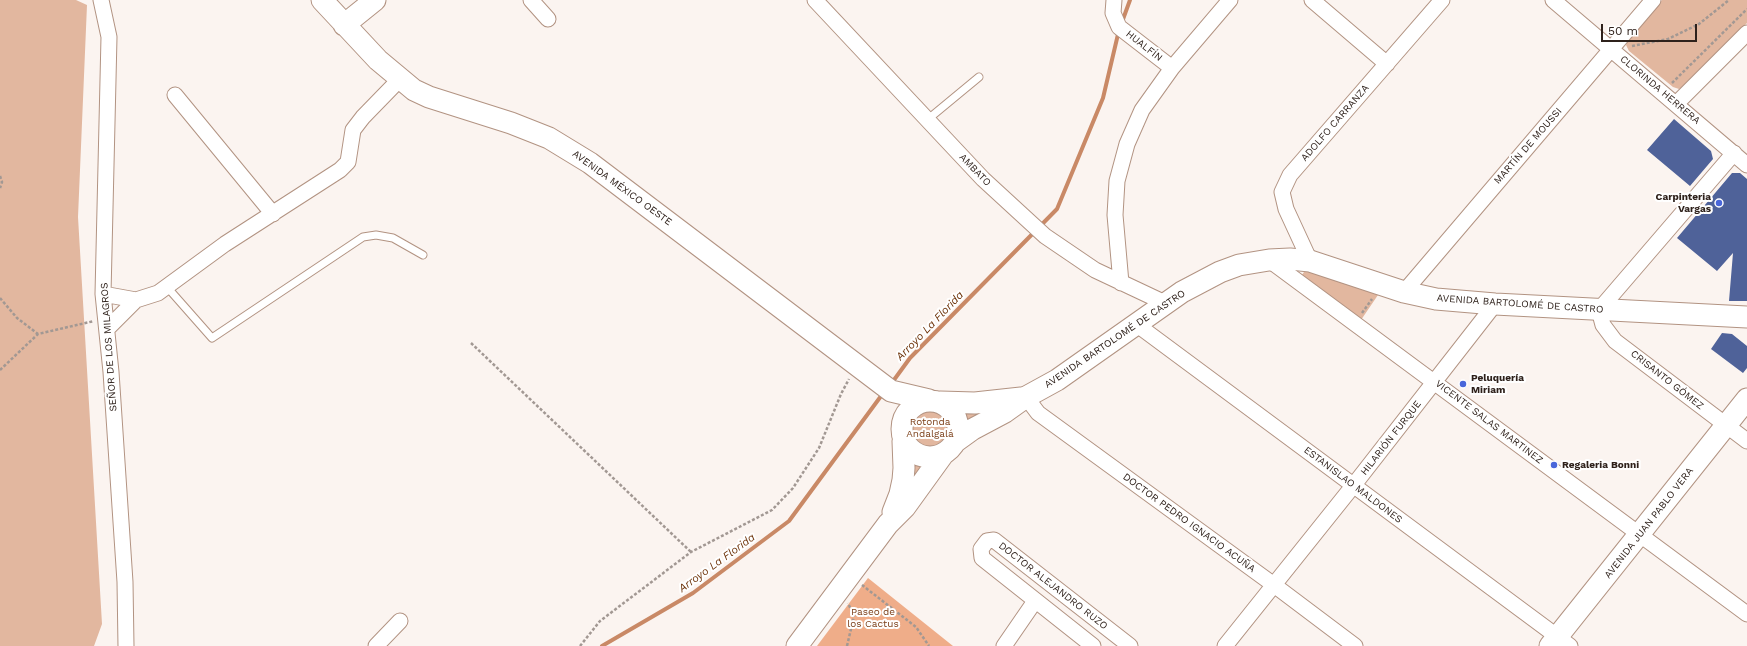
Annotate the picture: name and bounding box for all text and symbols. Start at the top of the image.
scale bar [1603,16,1699,42]
text: 50 m [1608,24,1638,38]
street label: HUALFÍN [1123,28,1165,64]
street label: CLORINDA HERRERA [1618,53,1702,127]
street label: ADOLFO CARRANZA [1298,82,1372,164]
street label: MARTÍN DE MOUSSI [1492,105,1564,187]
street label: AVENIDA MÉXICO OESTE [570,148,674,228]
street label: AMBATO [957,151,993,189]
place label: Carpinteria Vargas [1656,191,1711,214]
marker: Carpinteria Vargas [1714,198,1724,208]
street label: SEÑOR DE LOS MILAGROS [99,282,119,412]
street label: AVENIDA BARTOLOMÉ DE CASTRO [1042,287,1188,391]
water label: Arroyo La Florida [894,289,966,363]
street label: AVENIDA BARTOLOMÉ DE CASTRO [1436,292,1604,316]
street label: CRISANTO GÓMEZ [1628,348,1706,412]
place label: Peluquería Miriam [1471,372,1524,396]
street label: VICENTE SALAS MARTINEZ [1433,378,1545,466]
marker: Peluquería Miriam [1458,379,1468,389]
street label: HILARIÓN FURQUE [1358,398,1424,478]
park label: Rotonda Andalgalá [906,416,954,440]
street label: ESTANISLAO MALDONES [1301,444,1405,526]
place label: Regaleria Bonni [1562,459,1639,471]
marker: Regaleria Bonni [1549,460,1559,470]
street label: AVENIDA JUAN PABLO VERA [1602,465,1696,581]
street label: DOCTOR PEDRO IGNACIO ACUÑA [1120,471,1258,575]
water label: Arroyo La Florida [676,531,758,595]
street label: DOCTOR ALEJANDRO RUZO [996,540,1110,632]
park label: Paseo de los Cactus [847,606,899,630]

